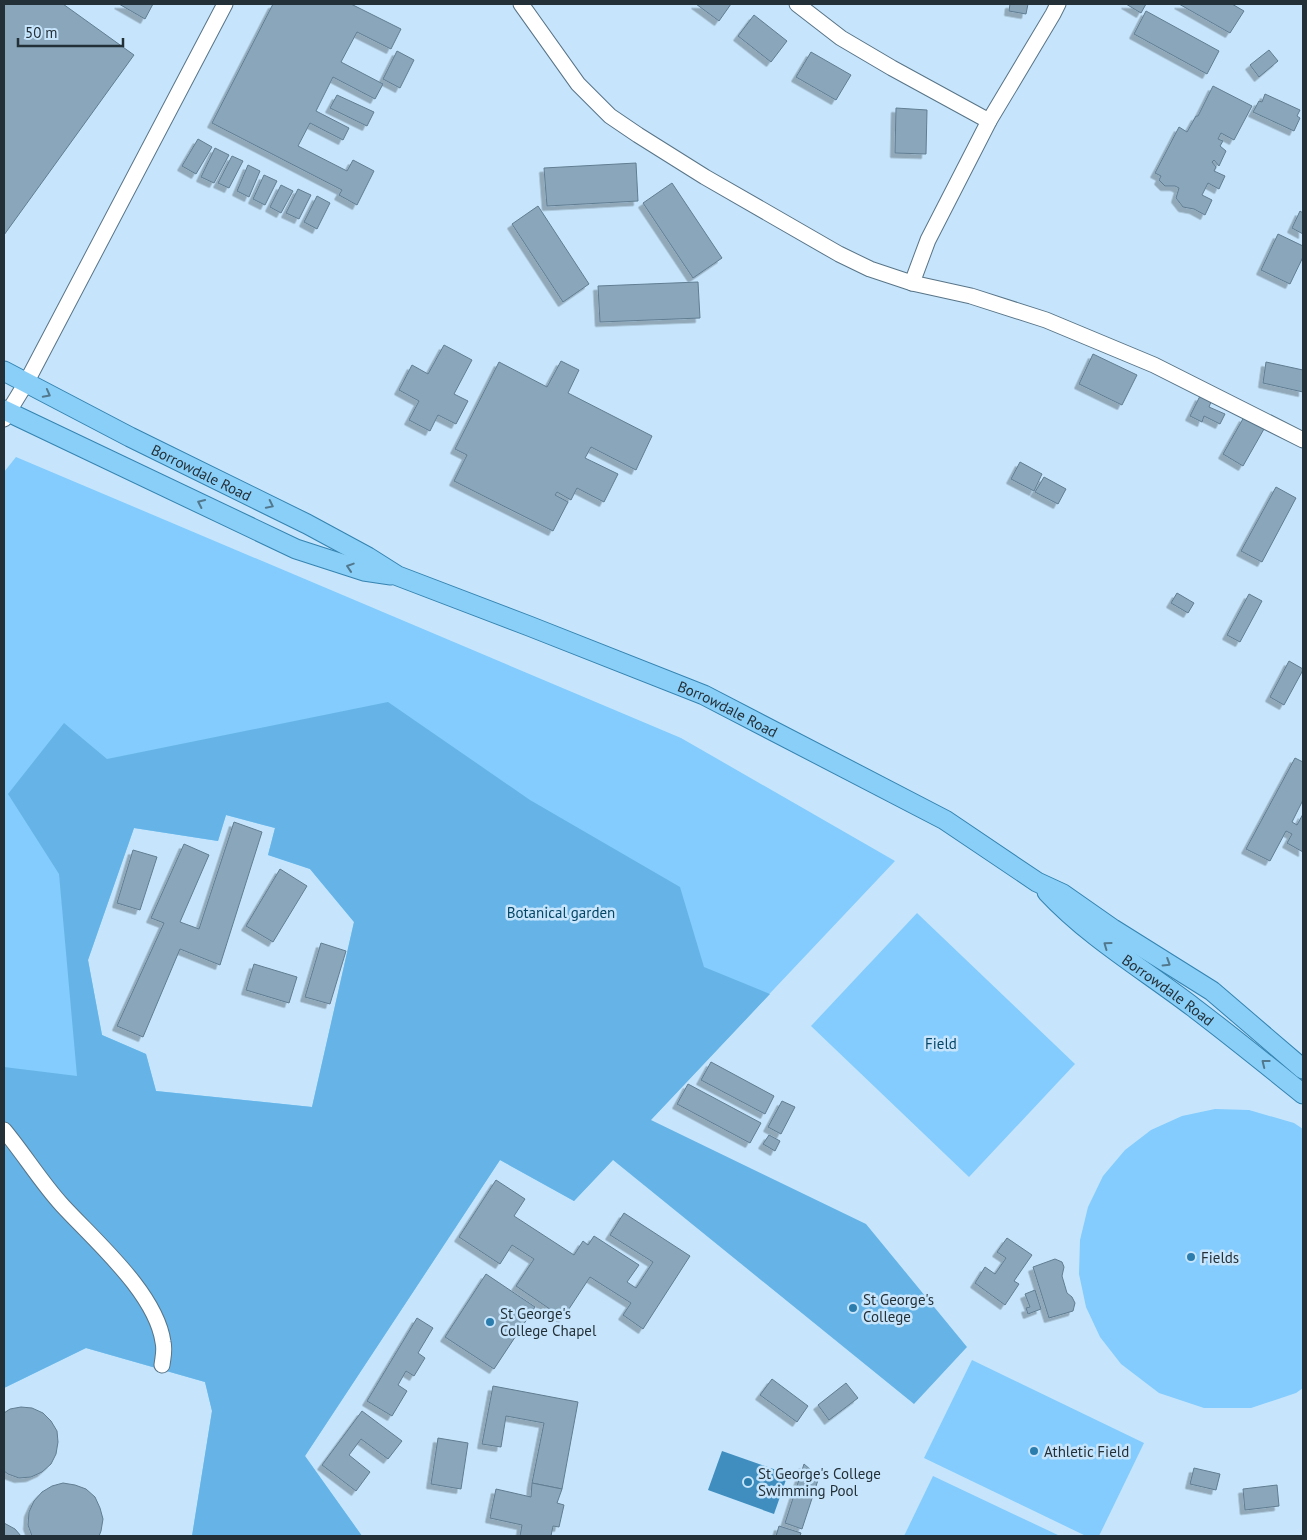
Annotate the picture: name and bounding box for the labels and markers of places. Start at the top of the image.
place label: Fields [1201,1248,1239,1267]
marker: Fields [1185,1251,1197,1263]
place label: St George's College [863,1290,934,1326]
marker: St George's College [847,1302,859,1314]
place label: St George's College Chapel [500,1304,597,1340]
marker: St George's College Chapel [484,1316,496,1328]
place label: Athletic Field [1044,1442,1129,1461]
marker: Athletic Field [1028,1445,1040,1457]
place label: St George's College Swimming Pool [758,1464,881,1500]
marker: St George's College Swimming Pool [742,1476,754,1488]

